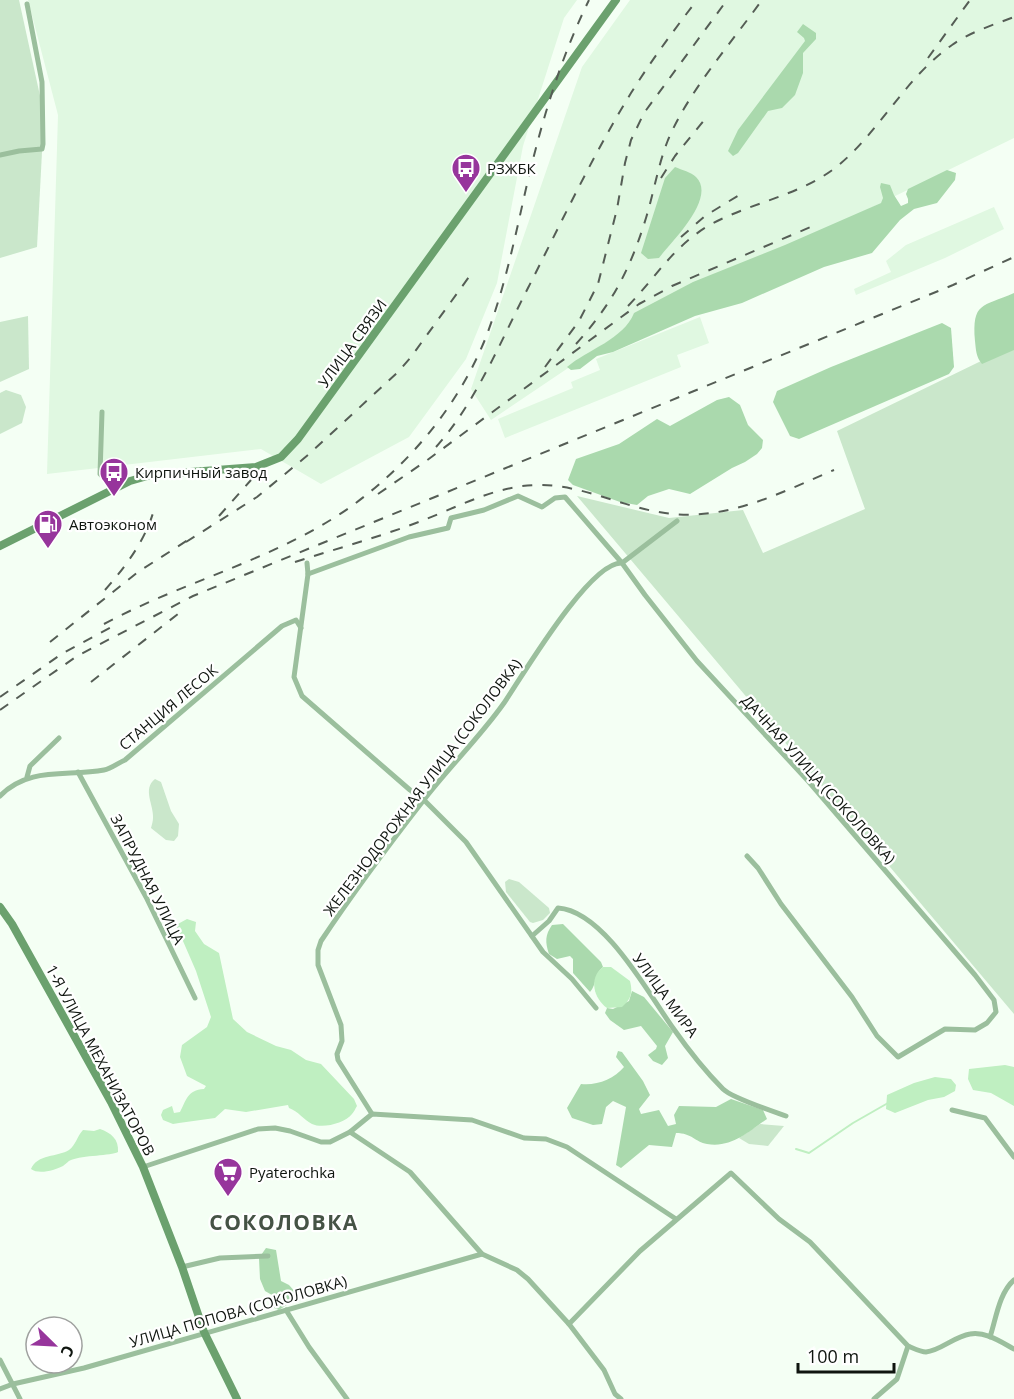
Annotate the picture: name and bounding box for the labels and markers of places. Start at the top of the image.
bus stop icon: РЗЖБК [450,152,482,194]
place label: РЗЖБК [487,158,537,178]
bus stop icon: Кирпичный завод [98,456,130,498]
place label: Кирпичный завод [135,462,267,482]
fuel station icon: Автоэконом [32,508,64,550]
place label: Автоэконом [69,514,157,534]
supermarket icon: Pyaterochka [212,1156,244,1198]
place label: Pyaterochka [249,1162,335,1182]

